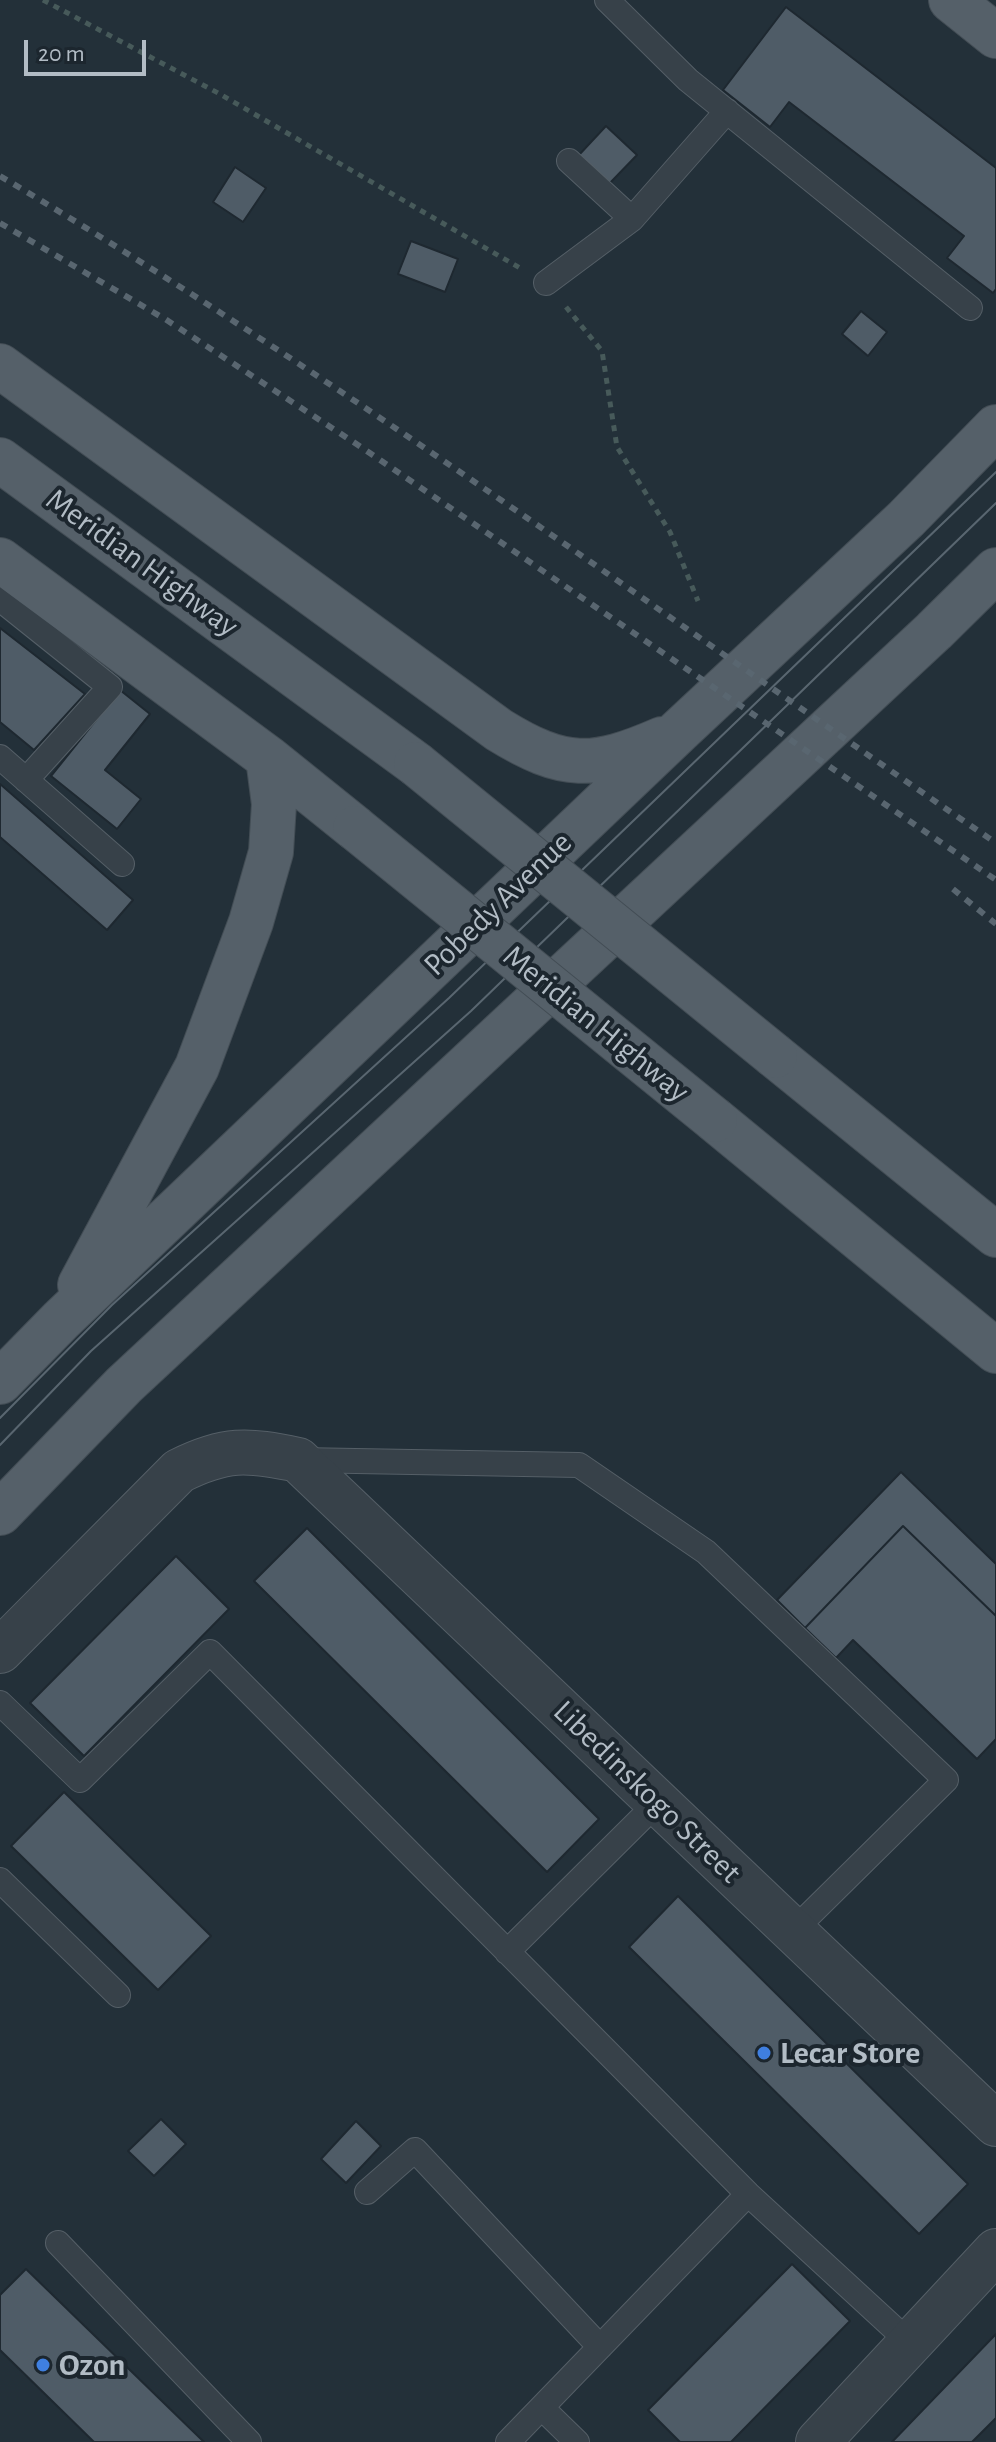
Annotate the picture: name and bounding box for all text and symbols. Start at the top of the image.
scale bar [28,24,150,74]
text: 20 m [38,42,85,66]
street label: Meridian Highway [38,480,246,646]
street label: Pobedy Avenue [416,824,580,984]
street label: Meridian Highway [495,937,697,1111]
street label: Libedinskogo Street [545,1693,749,1891]
place label: Lecar Store [780,2034,920,2072]
marker: Lecar Store [755,2044,773,2062]
place label: Ozon [59,2346,125,2384]
marker: Ozon [34,2356,52,2374]

